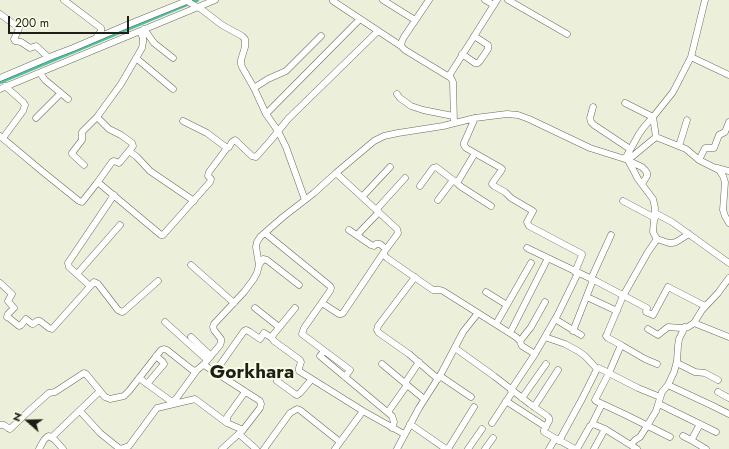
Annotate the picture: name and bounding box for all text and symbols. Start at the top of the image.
scale bar [10,8,131,34]
text: 200 m [15,14,49,32]
district label: Gorkhara [210,362,294,384]
north arrow [8,401,48,441]
text: N [8,410,26,424]

